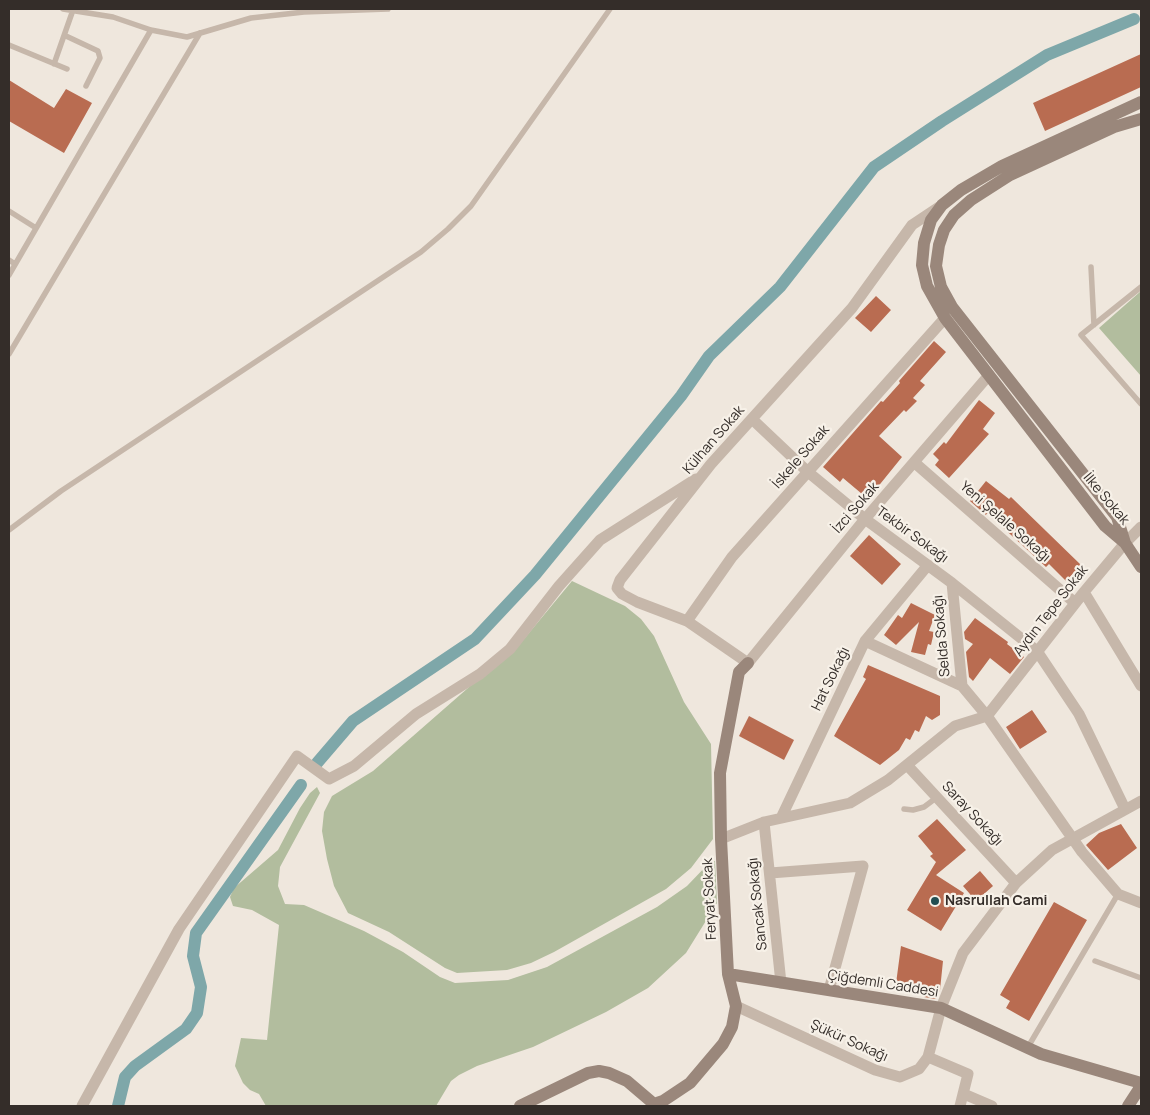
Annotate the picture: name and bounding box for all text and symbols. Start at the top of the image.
street label: Külhan Sokak [680,402,748,478]
street label: İskele Sokak [769,422,833,492]
street label: İlke Sokak [1079,470,1133,528]
street label: Yeni Şelale Sokağı [956,478,1054,566]
street label: İzci Sokak [829,479,883,537]
street label: Tekbir Sokağı [873,503,951,567]
street label: Aydın Tepe Sokak [1010,562,1092,660]
street label: Selda Sokağı [930,594,954,678]
street label: Hat Sokağı [808,644,854,714]
street label: Saray Sokağı [938,778,1006,850]
street label: Sancak Sokağı [745,857,771,951]
street label: Feryat Sokak [699,858,721,940]
place label: Nasrullah Cami [945,893,1047,909]
marker: Nasrullah Cami [929,895,941,907]
street label: Çiğdemli Caddesi [826,967,940,1001]
street label: Şükür Sokağı [808,1016,890,1066]

